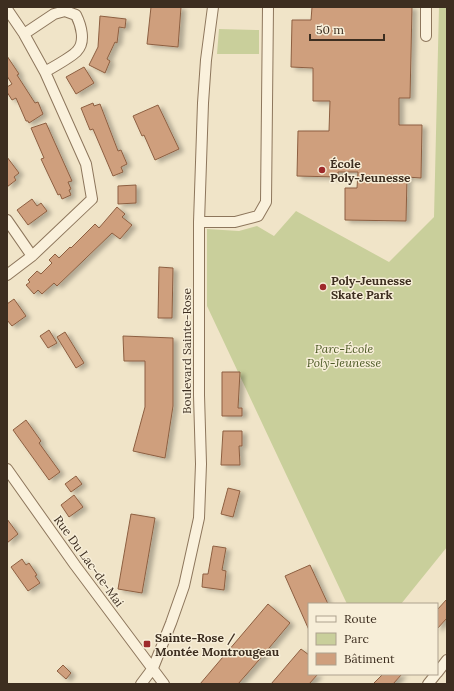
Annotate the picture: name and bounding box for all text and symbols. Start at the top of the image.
scale bar [310,16,384,42]
text: 50 m [316,22,344,37]
place label: École Poly-Jeunesse [330,156,411,185]
marker: École Poly-Jeunesse [317,165,327,175]
place label: Poly-Jeunesse Skate Park [331,273,412,302]
marker: Poly-Jeunesse Skate Park [318,282,328,292]
street label: Boulevard Sainte-Rose [179,288,194,414]
park label: Parc-École Poly-Jeunesse [307,341,381,370]
street label: Rue Du Lac-de-Mai [51,512,127,610]
legend [308,603,438,675]
text: Route [344,611,377,626]
place label: Sainte-Rose / Montée Montrougeau [155,630,280,659]
text: Parc [344,631,369,646]
marker: Sainte-Rose / Montée Montrougeau [142,639,152,649]
text: Bâtiment [344,651,395,666]

